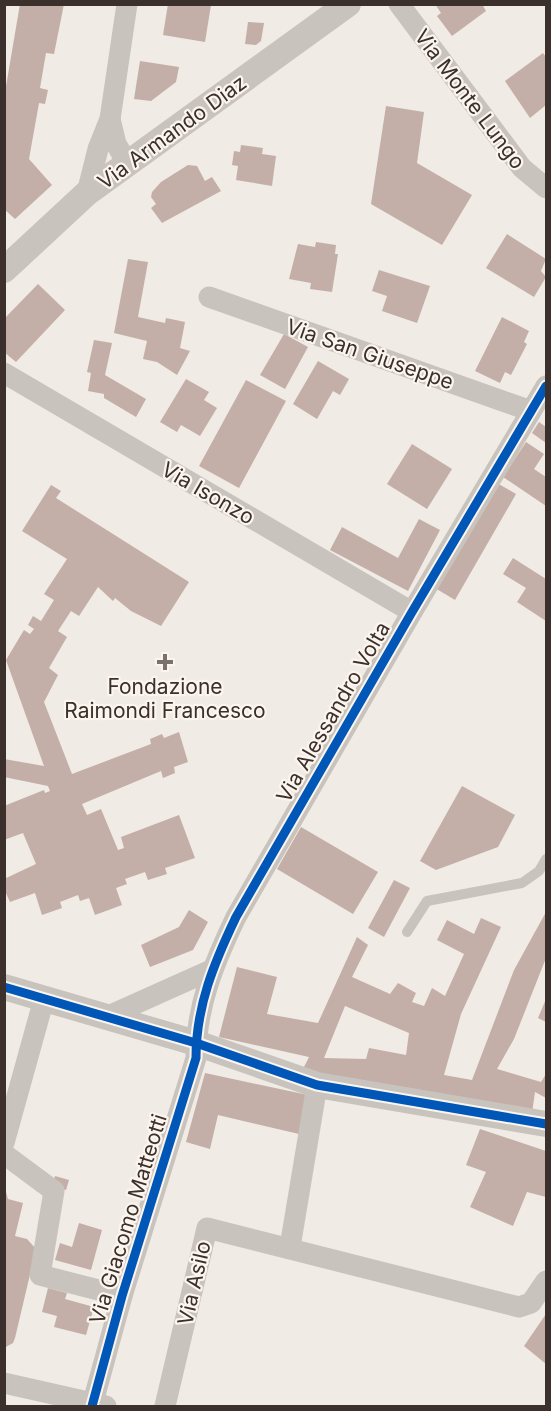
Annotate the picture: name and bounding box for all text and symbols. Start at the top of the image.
street label: Via Monte Lungo [409,24,531,174]
street label: Via Armando Diaz [93,70,251,194]
street label: Via San Giuseppe [283,314,457,394]
street label: Via Isonzo [157,456,259,530]
street label: Via Alessandro Volta [271,617,395,807]
marker: Fondazione Raimondi Francesco [156,653,174,671]
place label: Fondazione Raimondi Francesco [64,674,266,723]
street label: Via Giacomo Matteotti [84,1111,172,1327]
street label: Via Asilo [172,1238,216,1328]

